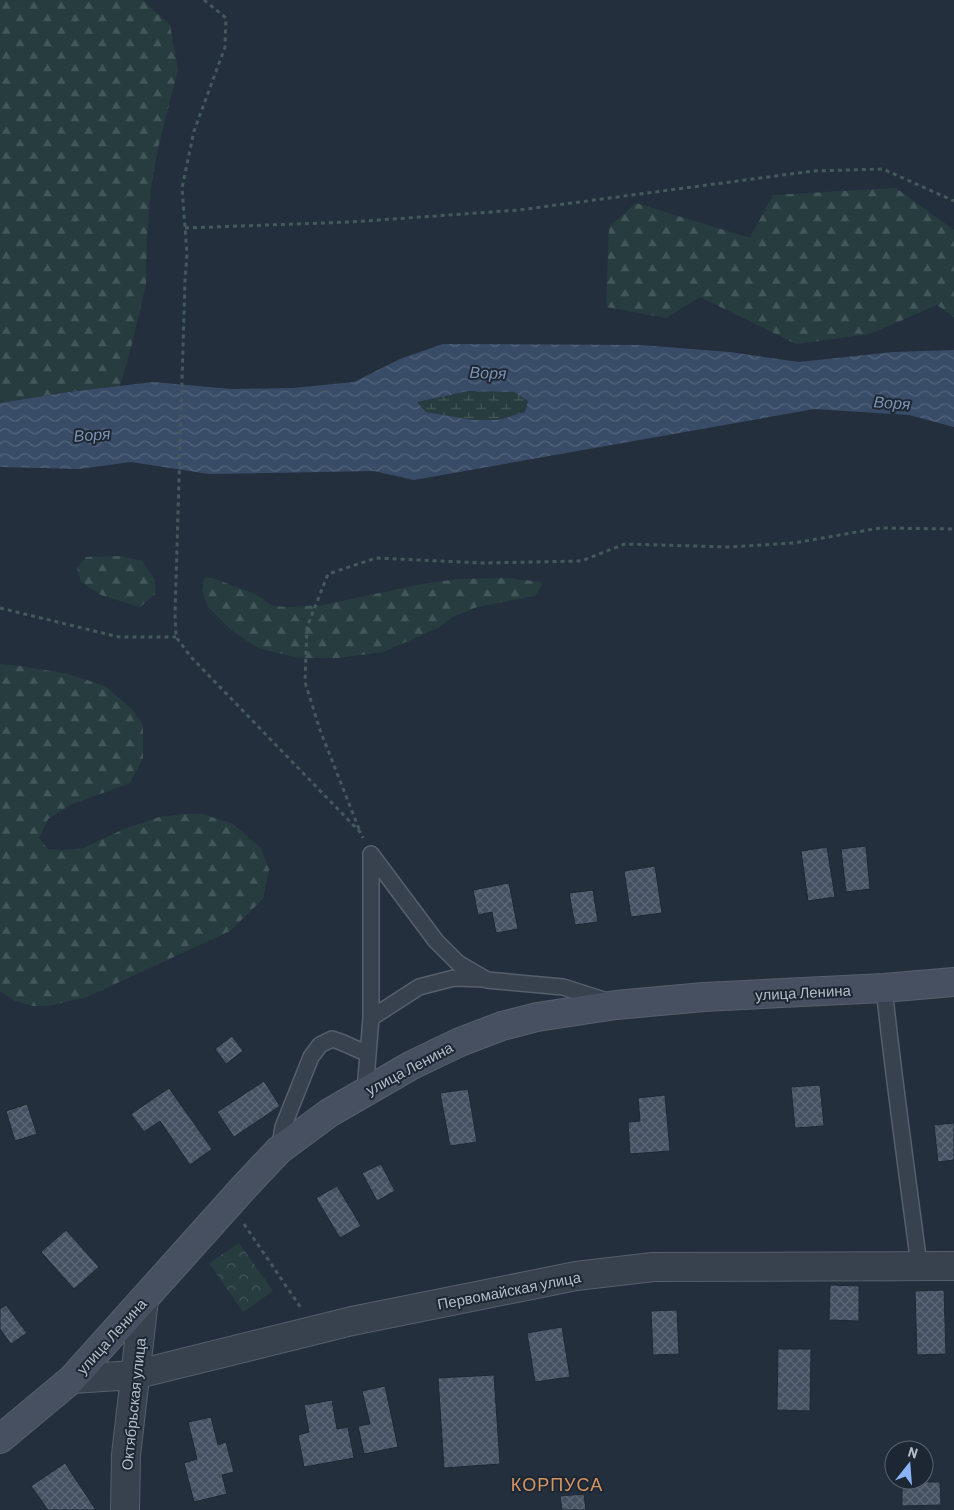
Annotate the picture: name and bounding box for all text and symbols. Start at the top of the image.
water label: Воря [469,362,507,382]
water label: Воря [873,391,911,413]
water label: Воря [73,423,111,445]
street label: улица Ленина [755,980,852,1003]
street label: улица Ленина [363,1037,456,1098]
street label: Первомайская улица [436,1267,583,1313]
street label: улица Ленина [72,1294,150,1378]
street label: Октябрьская улица [117,1336,149,1471]
north arrow [884,1440,934,1490]
text: N [906,1443,920,1462]
district label: КОРПУСА [511,1473,603,1495]

